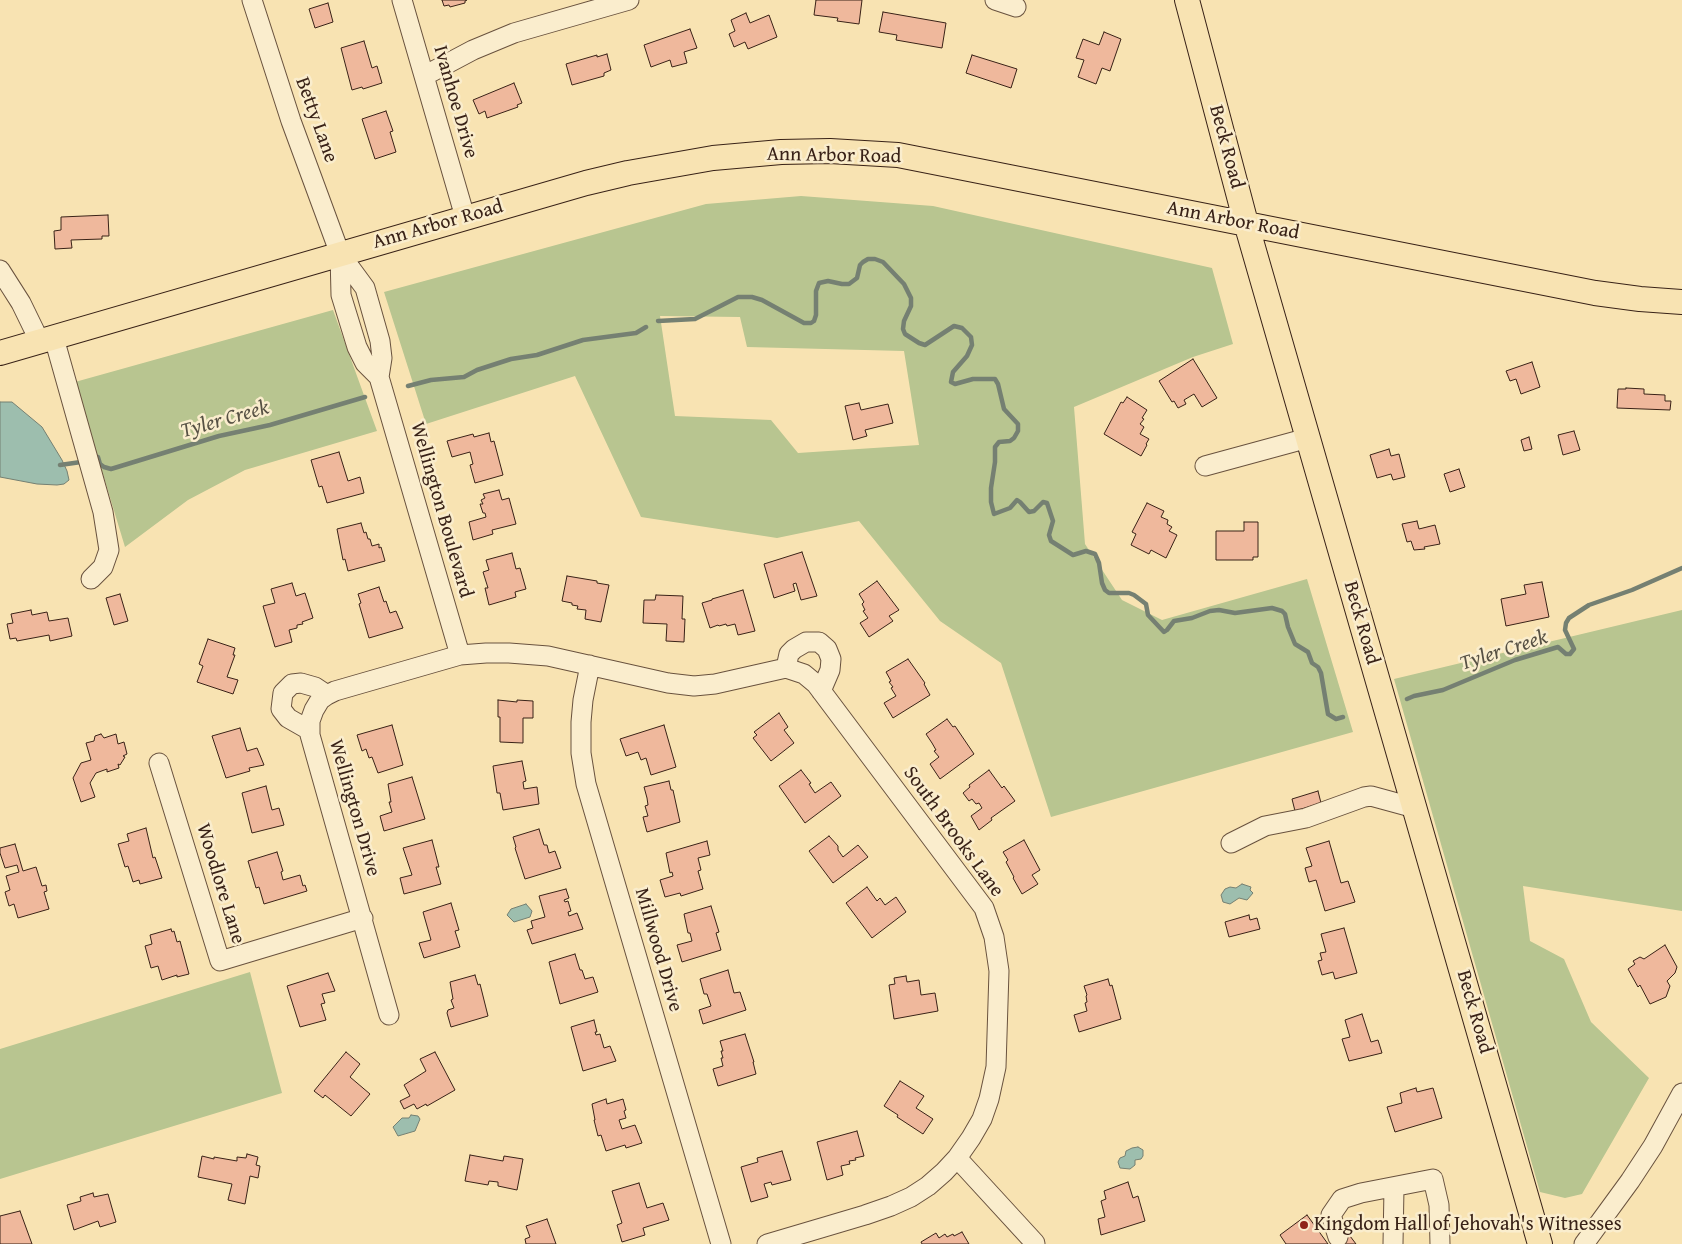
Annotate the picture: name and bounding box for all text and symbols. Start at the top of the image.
street label: Ivanhoe Drive [427,43,483,161]
street label: Betty Lane [289,74,343,166]
street label: Beck Road [1203,103,1249,191]
street label: Ann Arbor Road [767,143,901,169]
street label: Ann Arbor Road [370,195,506,255]
street label: Ann Arbor Road [1165,196,1301,246]
water label: Tyler Creek [178,395,272,445]
street label: Wellington Boulevard [404,419,478,601]
street label: Beck Road [1338,579,1384,667]
water label: Tyler Creek [1457,625,1551,677]
street label: Wellington Drive [323,737,385,879]
street label: South Brooks Lane [898,762,1008,902]
street label: Woodlore Lane [190,821,250,947]
street label: Millwood Drive [629,885,687,1015]
street label: Beck Road [1451,968,1497,1056]
place label: Kingdom Hall of Jehovah's Witnesses [1314,1213,1622,1237]
marker: Kingdom Hall of Jehovah's Witnesses [1298,1219,1310,1231]

